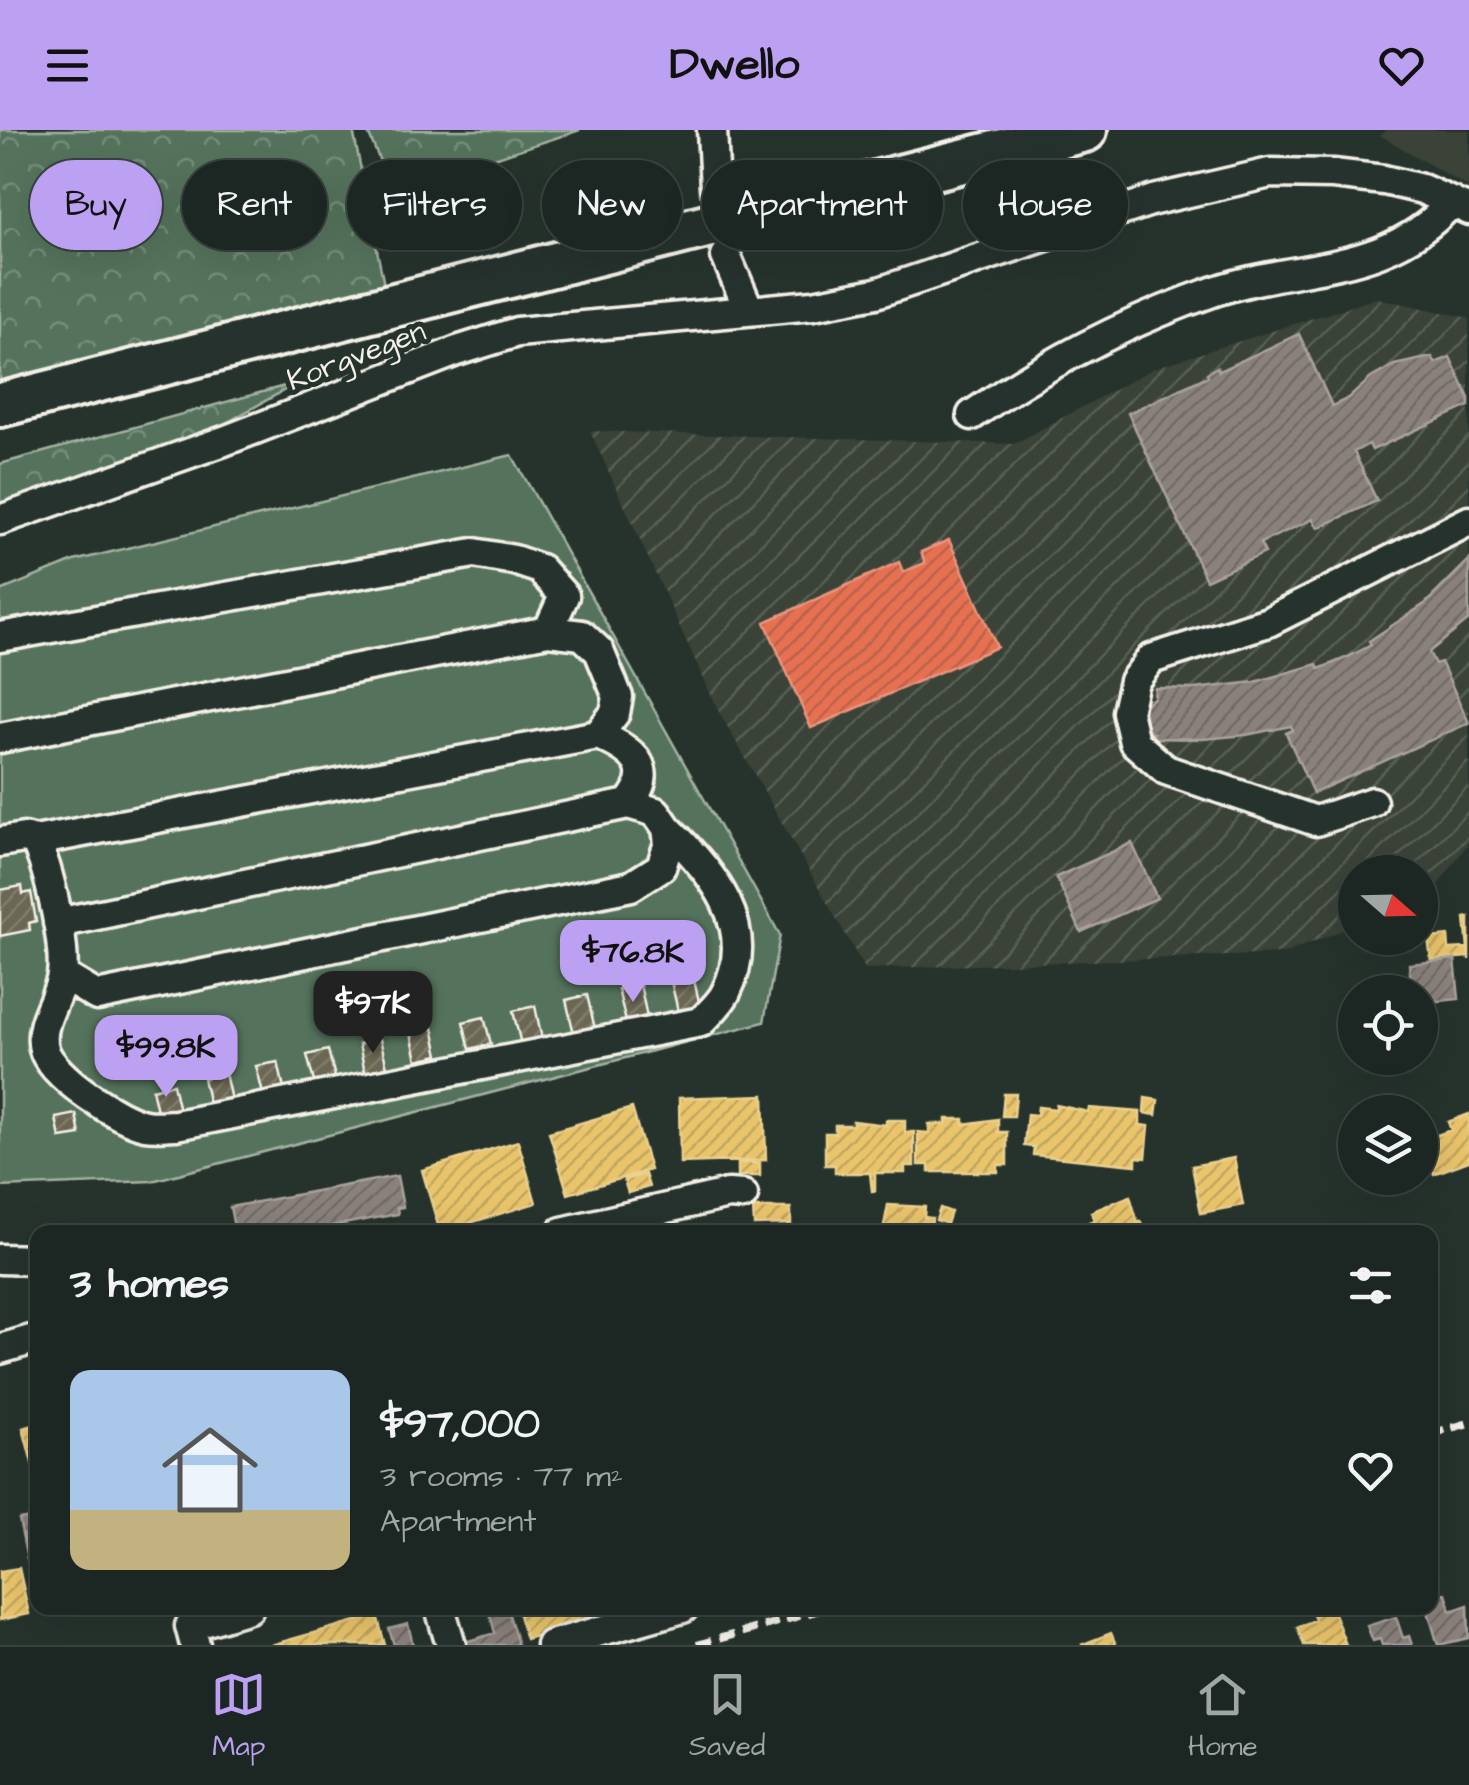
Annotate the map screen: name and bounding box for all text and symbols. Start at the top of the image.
text: Dwello [670,34,799,96]
icon: menu [40,38,95,93]
icon: heart [1374,38,1429,93]
chip: Buy [30,160,162,250]
chip: Rent [182,160,327,250]
chip: Filters [347,160,522,250]
chip: New [542,160,682,250]
chip: Apartment [702,160,943,250]
chip: House [963,160,1128,250]
street label: Korgvegen [281,310,432,403]
north arrow [1338,855,1438,955]
map controls [1338,855,1438,1195]
pin: $76.8K [552,920,714,1005]
text: $76.8K [582,930,684,975]
pin: $97K [314,971,432,1056]
button: locate [1338,975,1438,1075]
text: $97K [335,981,411,1026]
pin: $99.8K [85,1015,247,1100]
text: $99.8K [117,1025,215,1070]
button: layers [1338,1095,1438,1195]
text: 3 homes [70,1256,229,1314]
icon: filters [1343,1258,1398,1313]
text: $97,000 [380,1396,540,1454]
icon: home [150,1410,270,1530]
icon: heart [1343,1443,1398,1498]
text: 3 rooms · 77 m² [380,1454,623,1499]
text: Apartment [380,1499,536,1544]
tab: Map [211,1667,266,1766]
tab: Saved [689,1667,765,1766]
tab: Home [1188,1667,1258,1766]

